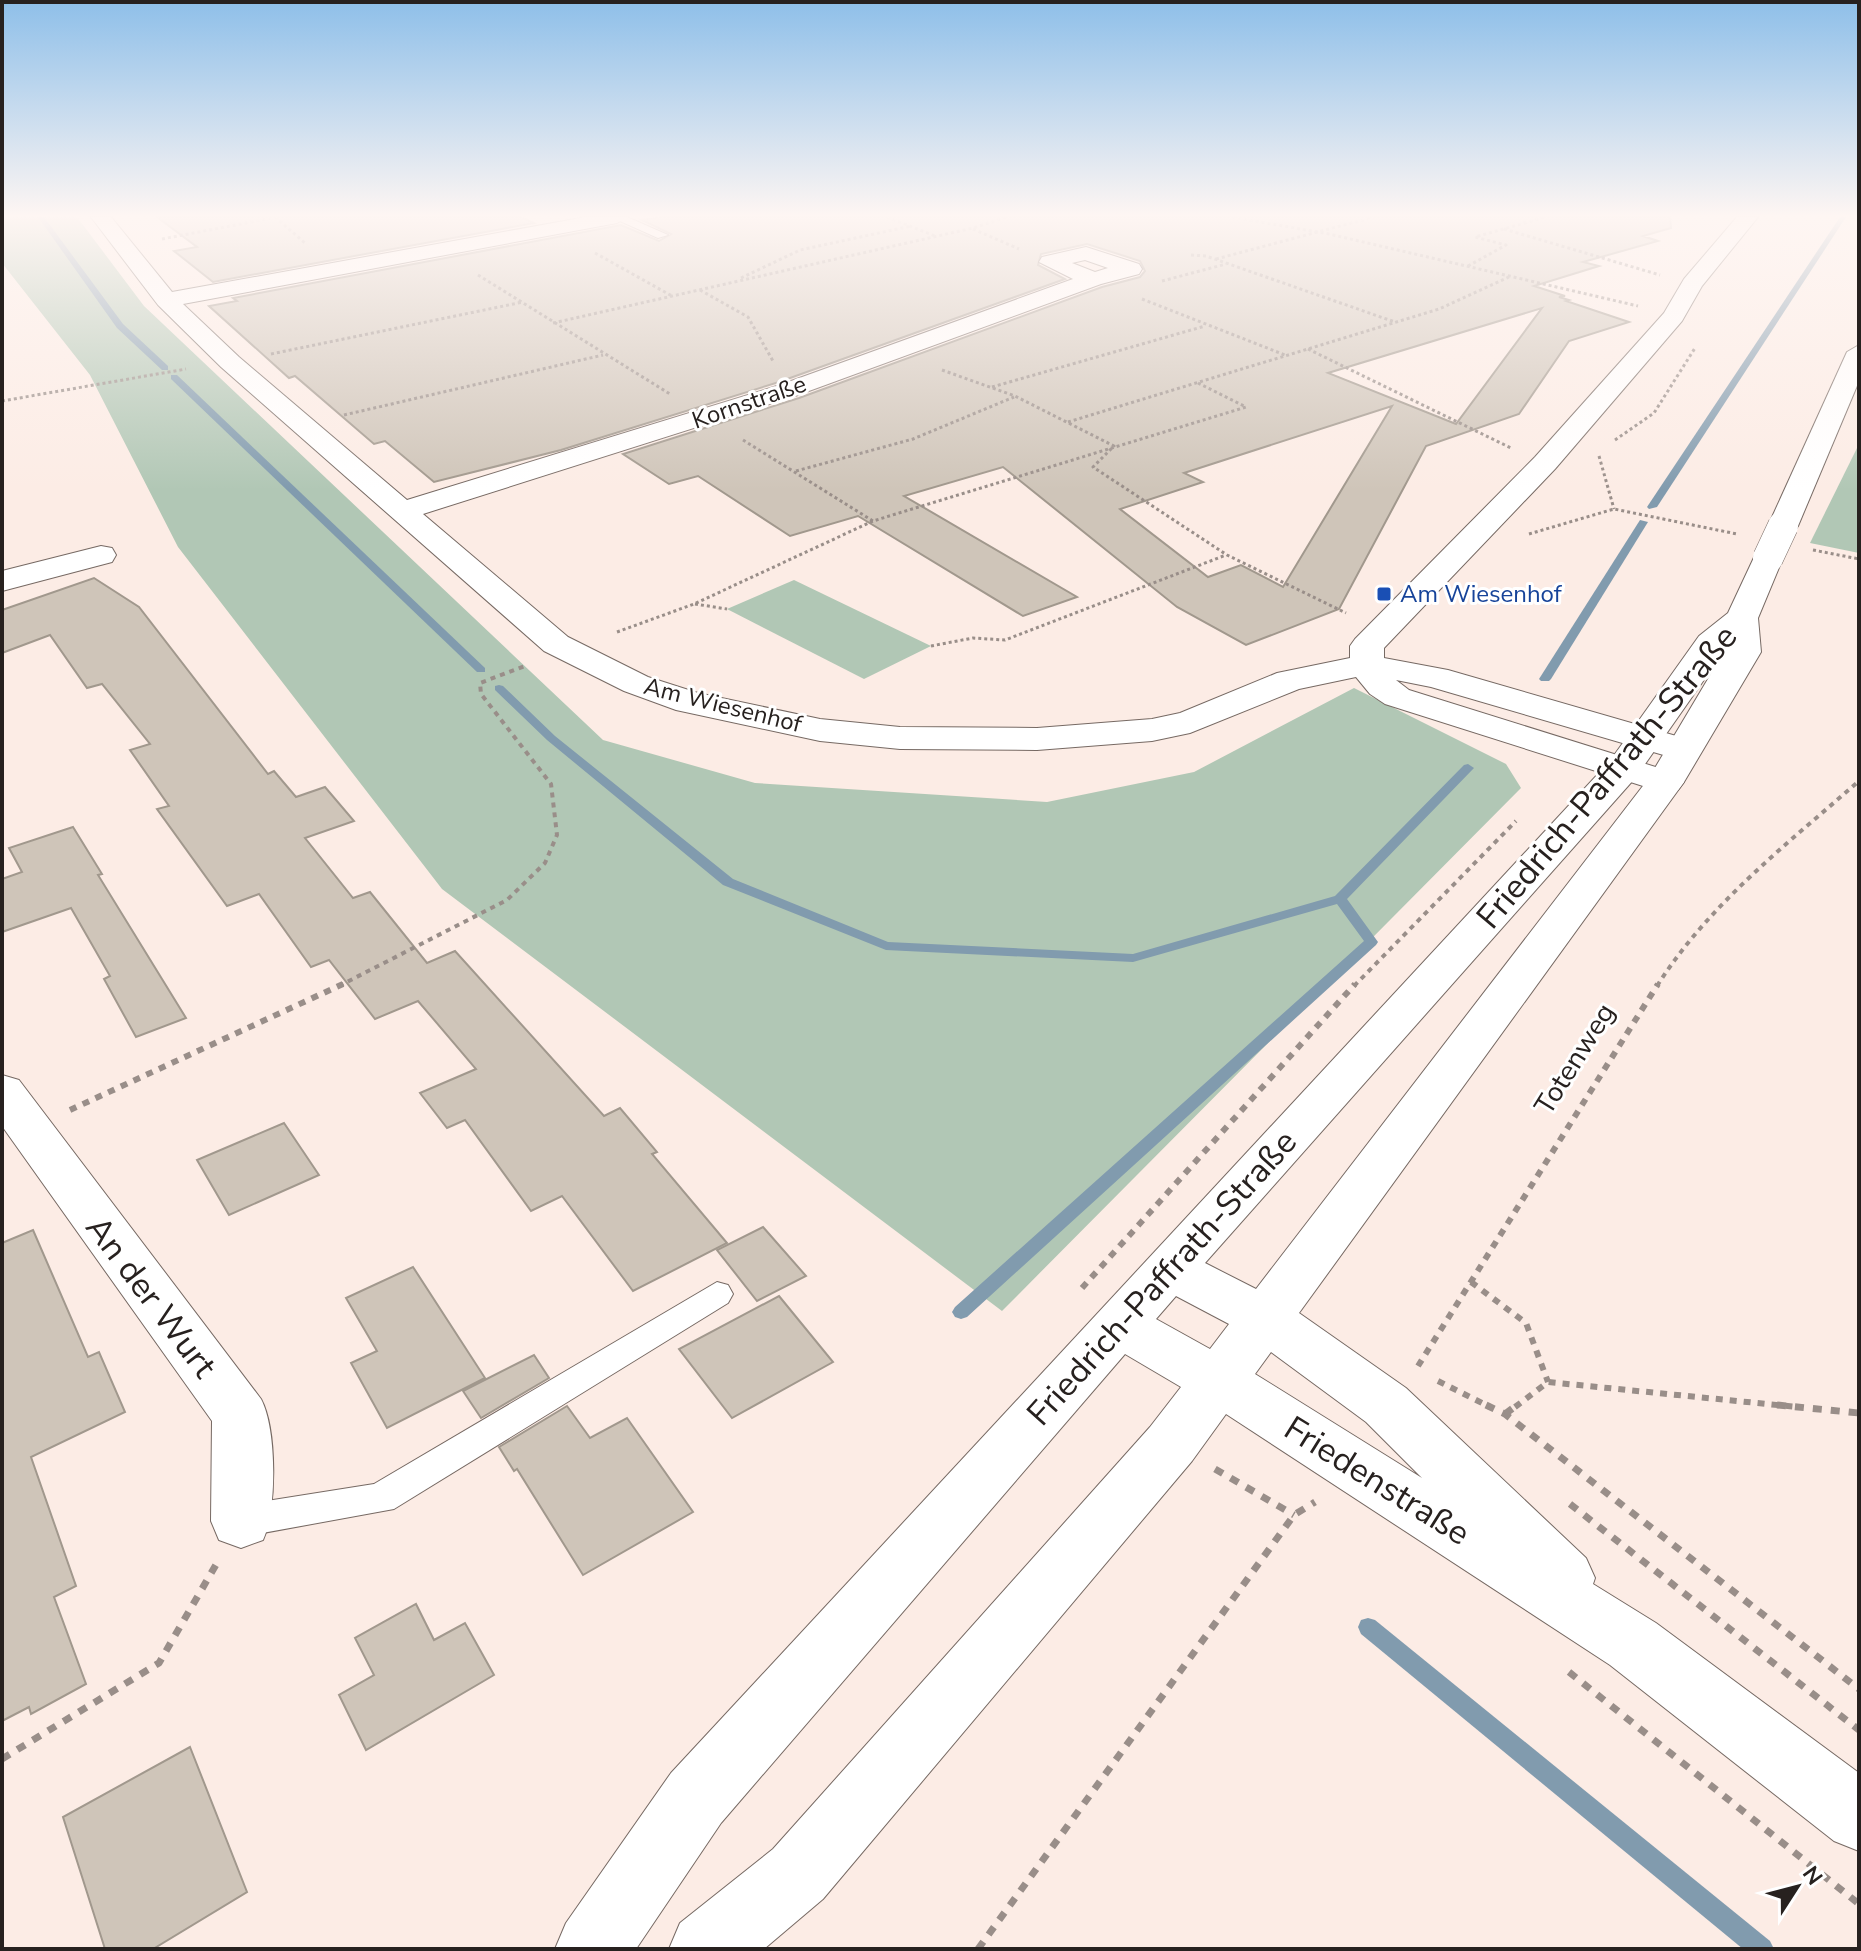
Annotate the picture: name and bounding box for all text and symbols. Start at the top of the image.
street label: Kornstraße [688,368,810,436]
place label: Am Wiesenhof [1400,578,1563,610]
marker: Am Wiesenhof [1375,585,1393,603]
street label: Friedrich-Paffrath-Straße [1466,615,1748,939]
street label: Am Wiesenhof [641,670,806,740]
street label: Totenweg [1526,996,1624,1122]
street label: Friedrich-Paffrath-Straße [1017,1120,1307,1436]
street label: An der Wurt [75,1207,228,1388]
street label: Friedenstraße [1275,1406,1479,1556]
north arrow [1757,1847,1837,1927]
text: N [1795,1860,1829,1891]

